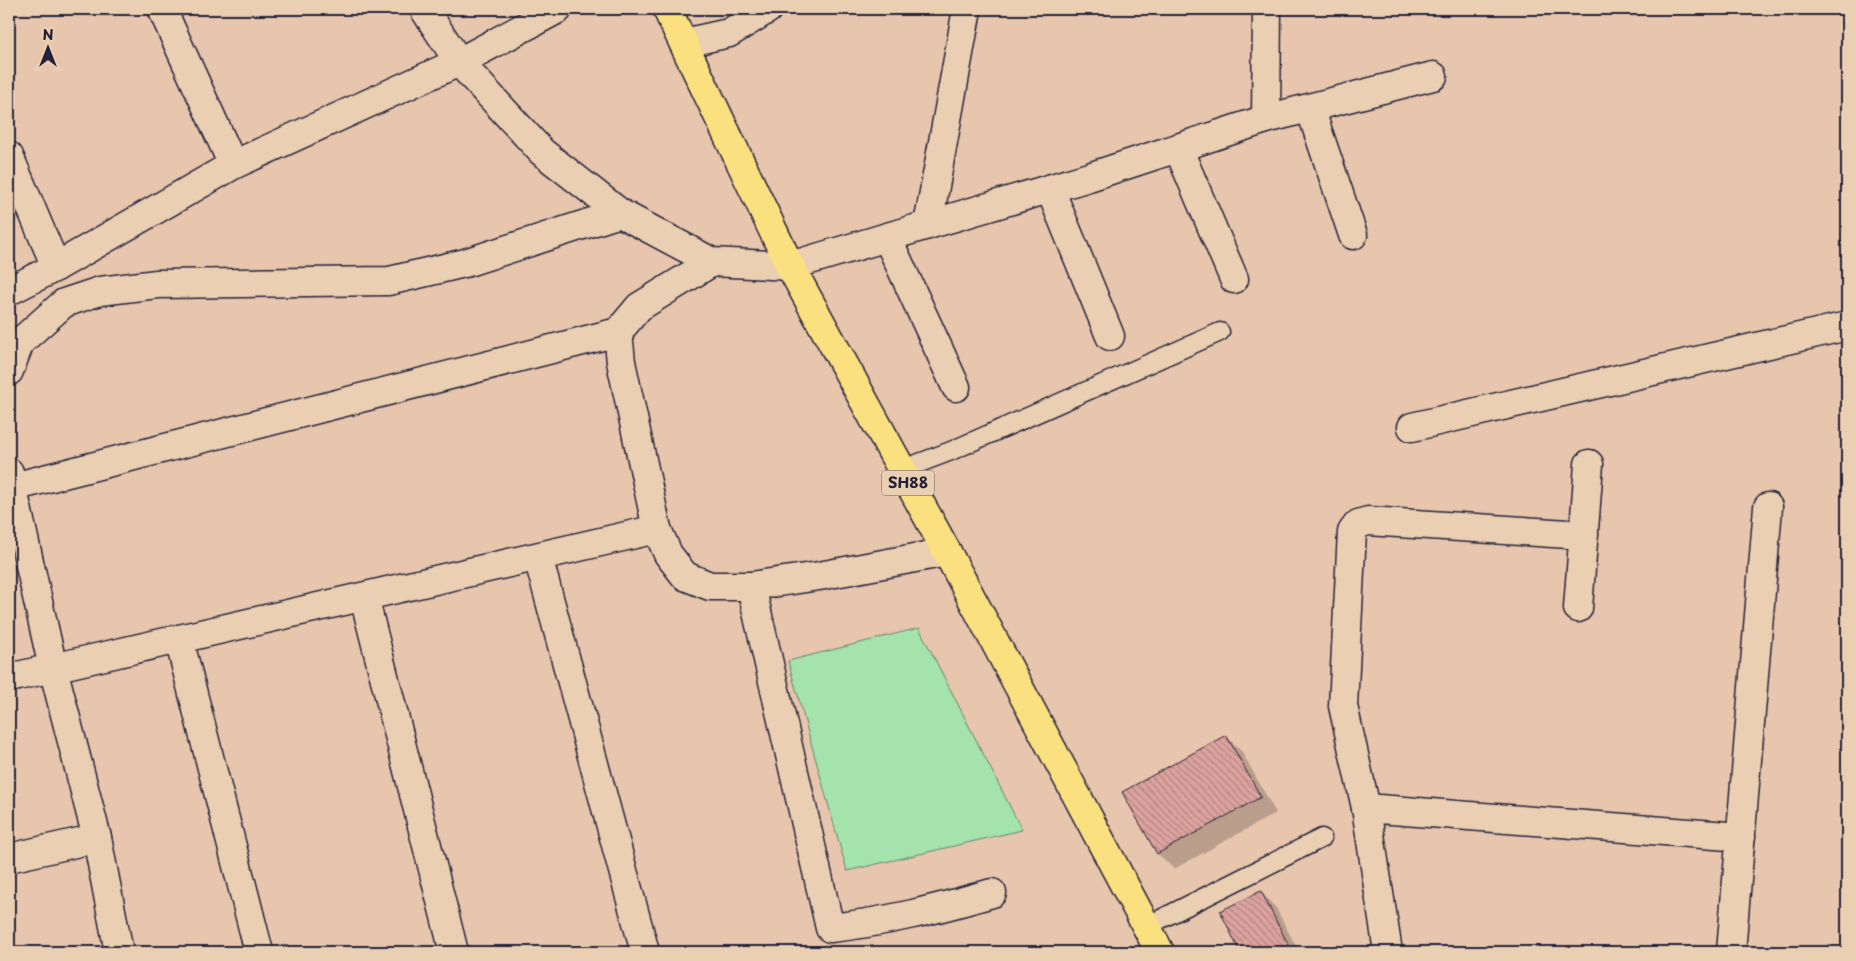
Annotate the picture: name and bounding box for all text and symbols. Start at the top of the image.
north arrow [22,22,72,72]
text: N [42,24,54,45]
road number: SH88 [882,470,934,496]

